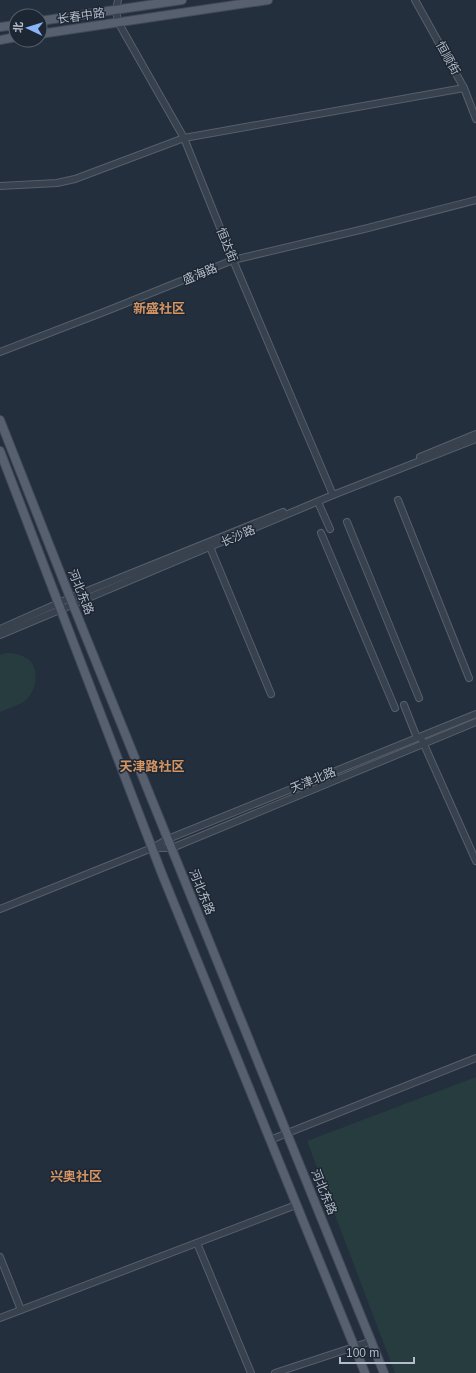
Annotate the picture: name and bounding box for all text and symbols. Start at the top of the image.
street label: 长春中路 [56,6,106,26]
north arrow [8,8,48,48]
text: 北 [12,21,24,33]
street label: 恒顺街 [433,39,463,77]
street label: 恒达街 [214,226,240,264]
street label: 盛海路 [181,261,219,287]
district label: 新盛社区 [133,301,185,316]
street label: 长沙路 [219,523,257,549]
street label: 河北东路 [66,567,96,617]
district label: 天津路社区 [119,759,185,774]
street label: 天津北路 [288,765,338,795]
street label: 河北东路 [187,867,217,917]
street label: 河北东路 [309,1167,339,1217]
district label: 兴奥社区 [50,1169,102,1184]
scale bar [340,1339,414,1365]
text: 100 m [346,1346,379,1360]

